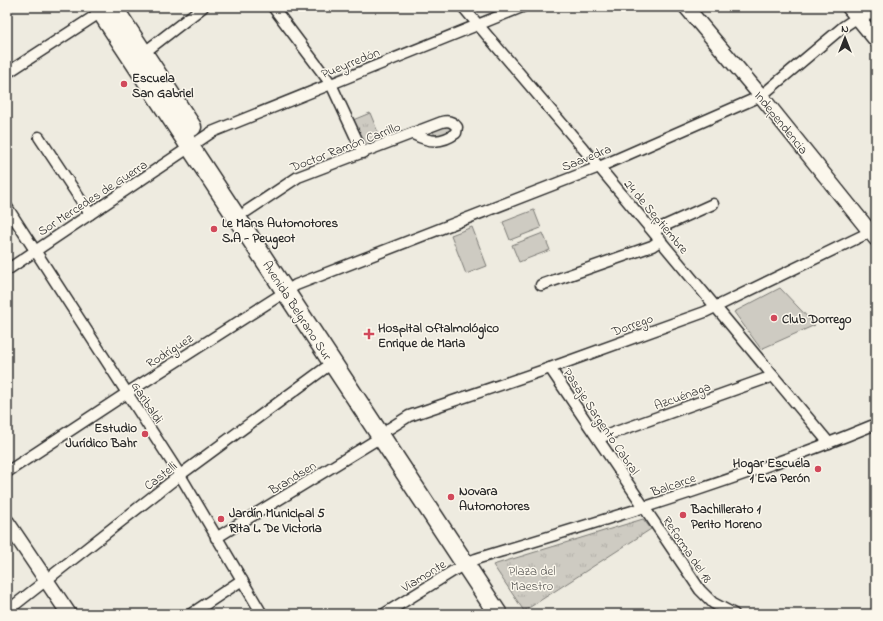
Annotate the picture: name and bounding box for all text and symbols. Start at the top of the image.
north arrow [825,18,865,58]
text: N [841,21,849,37]
street label: Pueyrredón [318,43,383,85]
place label: Escuela San Gabriel [132,69,193,103]
marker: Escuela San Gabriel [119,79,129,89]
street label: Independencia [749,87,812,159]
street label: Doctor Ramón Carrillo [287,118,404,178]
street label: Saavedra [559,140,614,177]
street label: Sor Mercedes de Guerra [34,156,151,241]
street label: 24 de Septiembre [619,176,693,258]
place label: Le Mans Automotores S.A - Peugeot [222,214,338,250]
marker: Le Mans Automotores S.A - Peugeot [209,224,219,234]
street label: Avenida Belgrano Sur [257,257,337,366]
street label: Dorrego [608,309,656,343]
place label: Club Dorrego [782,310,852,331]
marker: Club Dorrego [769,313,779,323]
place label: Hospital Oftalmológico Enrique de Maria [378,319,499,353]
marker: Hospital Oftalmológico Enrique de Maria [363,328,375,340]
street label: Rodríguez [143,329,198,374]
street label: Pasaje Sargento Cabral [557,365,644,480]
street label: Azcuénaga [652,377,714,416]
street label: Garibaldi [126,378,168,428]
place label: Estudio Jurídico Bahr [65,419,138,453]
marker: Estudio Jurídico Bahr [140,429,150,439]
place label: Hogar Escuela 1 Eva Perón [733,454,811,488]
street label: Castelli [140,457,182,495]
street label: Brandsen [265,457,320,500]
marker: Hogar Escuela 1 Eva Perón [813,464,823,474]
street label: Balcarce [648,469,699,502]
place label: Novara Automotores [459,482,530,516]
marker: Novara Automotores [446,492,456,502]
place label: Bachillerato 1 Perito Moreno [690,500,762,534]
place label: Jardín Municipal 5 Rita L. De Victoria [228,504,325,538]
marker: Bachillerato 1 Perito Moreno [678,510,688,520]
street label: Reforma del 18 [657,513,716,587]
marker: Jardín Municipal 5 Rita L. De Victoria [216,514,226,524]
street label: Viamonte [397,555,450,598]
park label: Plaza del Maestro [509,562,555,596]

